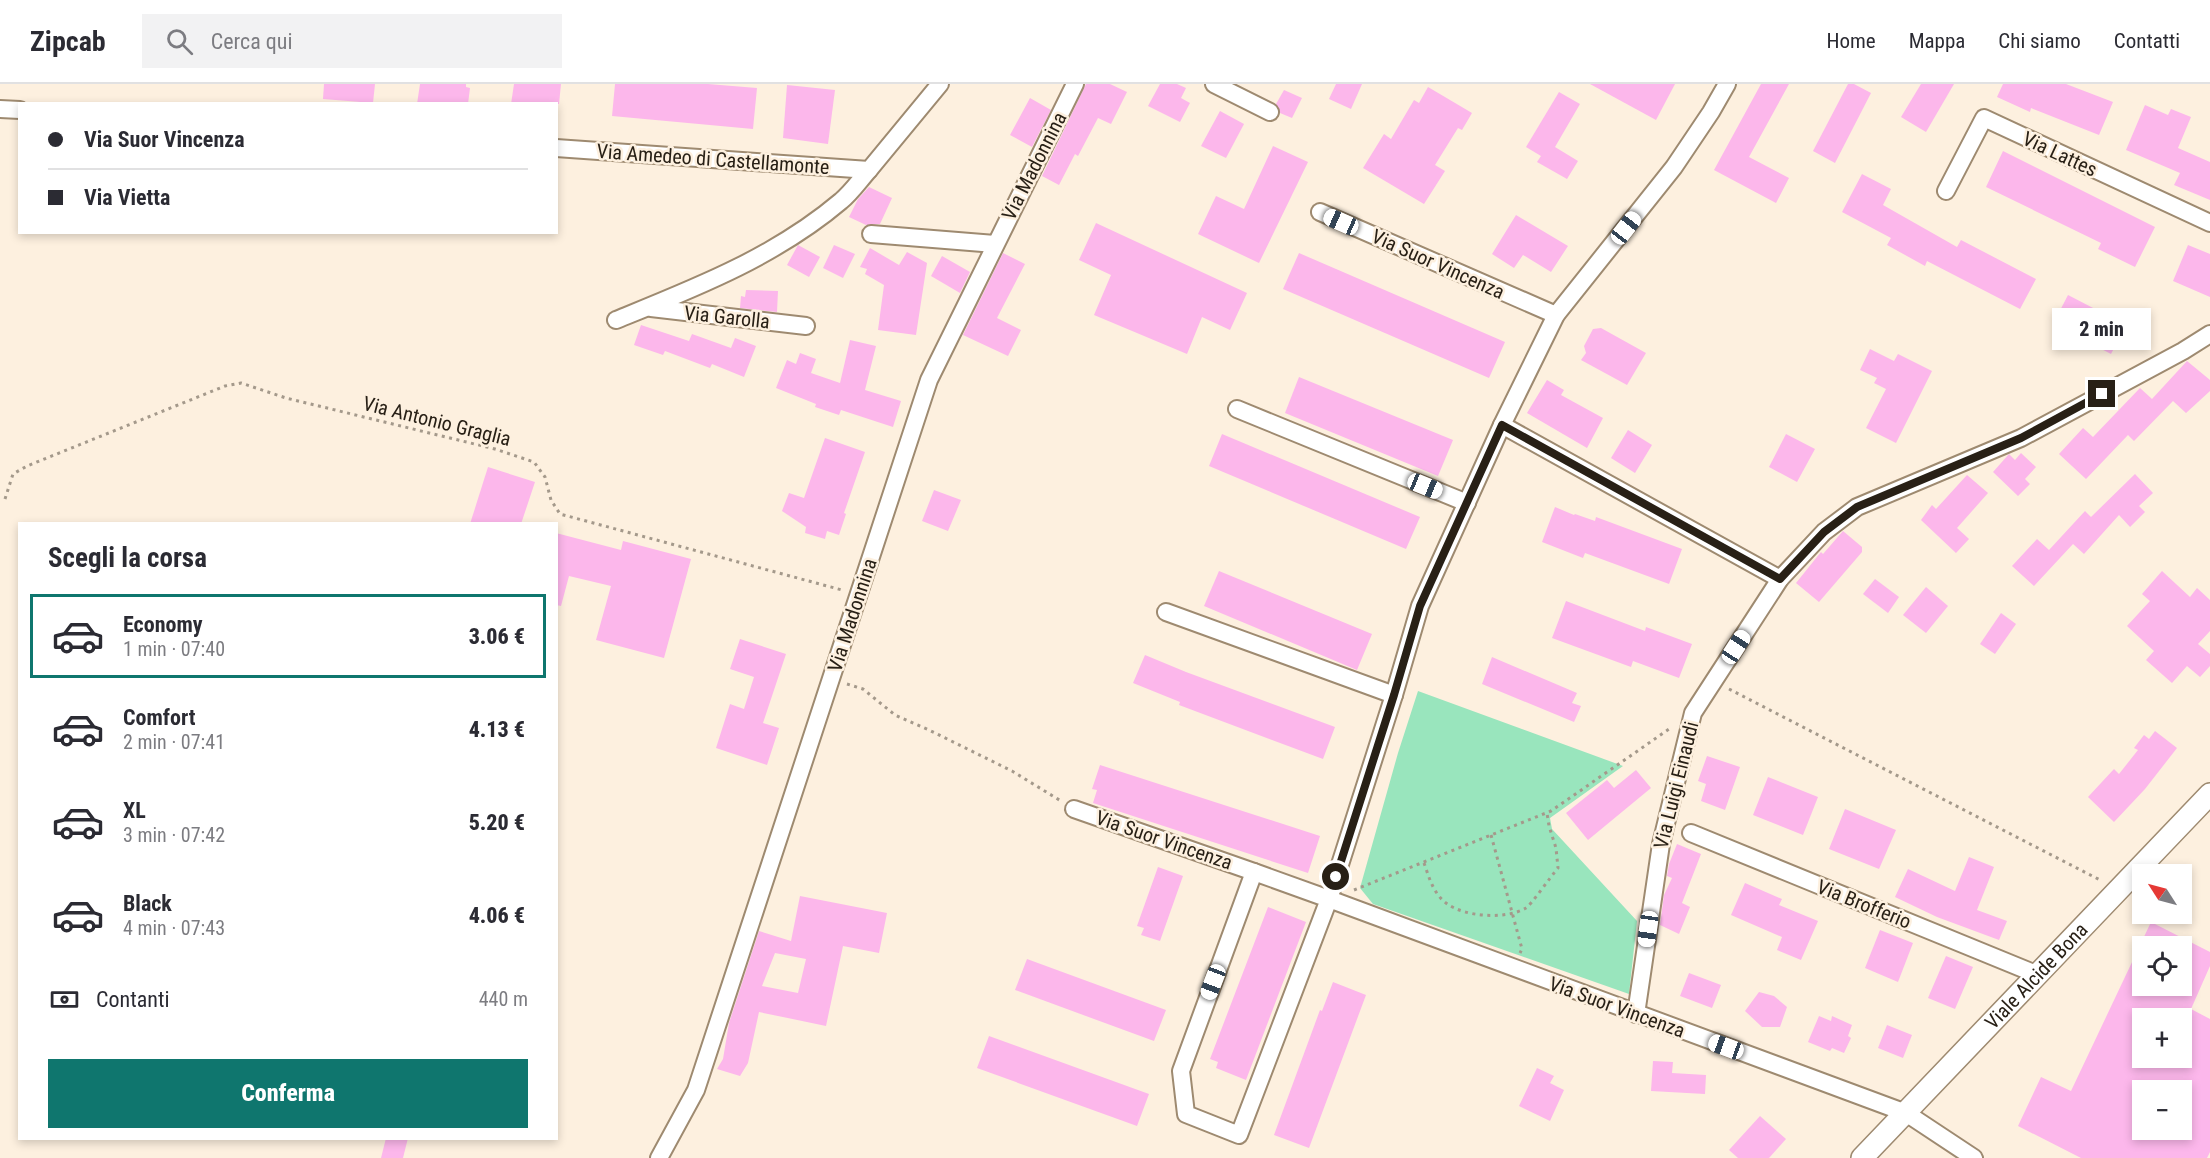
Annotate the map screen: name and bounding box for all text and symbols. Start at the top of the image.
search box [142,14,562,68]
text: Zipcab [30,25,106,58]
icon: search [163,25,196,58]
text: Cerca qui [211,29,292,54]
text: Home [1826,29,1876,53]
text: Mappa [1909,29,1965,53]
text: Chi siamo [1998,29,2081,53]
text: Contatti [2114,29,2180,53]
street label: Via Madonnina [997,108,1071,224]
street label: Via Lattes [2019,126,2101,182]
text: Via Suor Vincenza [84,127,245,152]
street label: Via Amedeo di Castellamonte [596,139,830,179]
text: Via Vietta [84,185,170,210]
car [1321,206,1361,238]
car [1608,208,1644,248]
street label: Via Suor Vincenza [1368,224,1508,304]
street label: Via Garolla [683,301,771,333]
callout: 2 min [2052,307,2152,349]
text: 2 min [2079,317,2124,341]
route end [2088,380,2115,407]
street label: Via Antonio Graglia [361,391,513,451]
car [1405,471,1445,501]
text: Scegli la corsa [48,542,207,574]
street label: Via Madonnina [822,555,882,675]
icon: car [51,609,105,663]
text: Economy [123,612,203,637]
text: 3.06 € [469,624,525,649]
car [1719,627,1753,667]
text: 1 min · 07:40 [123,637,225,661]
icon: car [51,702,105,756]
text: Comfort [123,705,196,730]
text: 4.13 € [469,717,525,742]
street label: Via Luigi Einaudi [1649,719,1703,851]
text: 2 min · 07:41 [123,730,225,754]
icon: car [51,795,105,849]
text: XL [123,798,146,823]
street label: Via Suor Vincenza [1093,805,1235,875]
text: 5.20 € [469,810,525,835]
text: 3 min · 07:42 [123,823,225,847]
route start [1322,863,1349,890]
north arrow [2132,864,2192,924]
map controls [2132,864,2192,1140]
street label: Via Brofferio [1813,874,1915,934]
icon: car [51,888,105,942]
text: Black [123,891,172,916]
text: 4.06 € [469,903,525,928]
car [1637,910,1659,948]
text: 4 min · 07:43 [123,916,225,940]
street label: Viale Alcide Bona [1980,918,2093,1034]
button: locate [2132,936,2192,996]
car [1198,962,1228,1002]
street label: Via Suor Vincenza [1546,971,1688,1043]
icon: cash [48,983,81,1016]
text: Contanti [96,987,169,1012]
text: 440 m [479,987,528,1011]
button: + [2132,1008,2192,1068]
car [1706,1032,1746,1062]
button: Conferma [48,1059,528,1128]
button: − [2132,1080,2192,1140]

